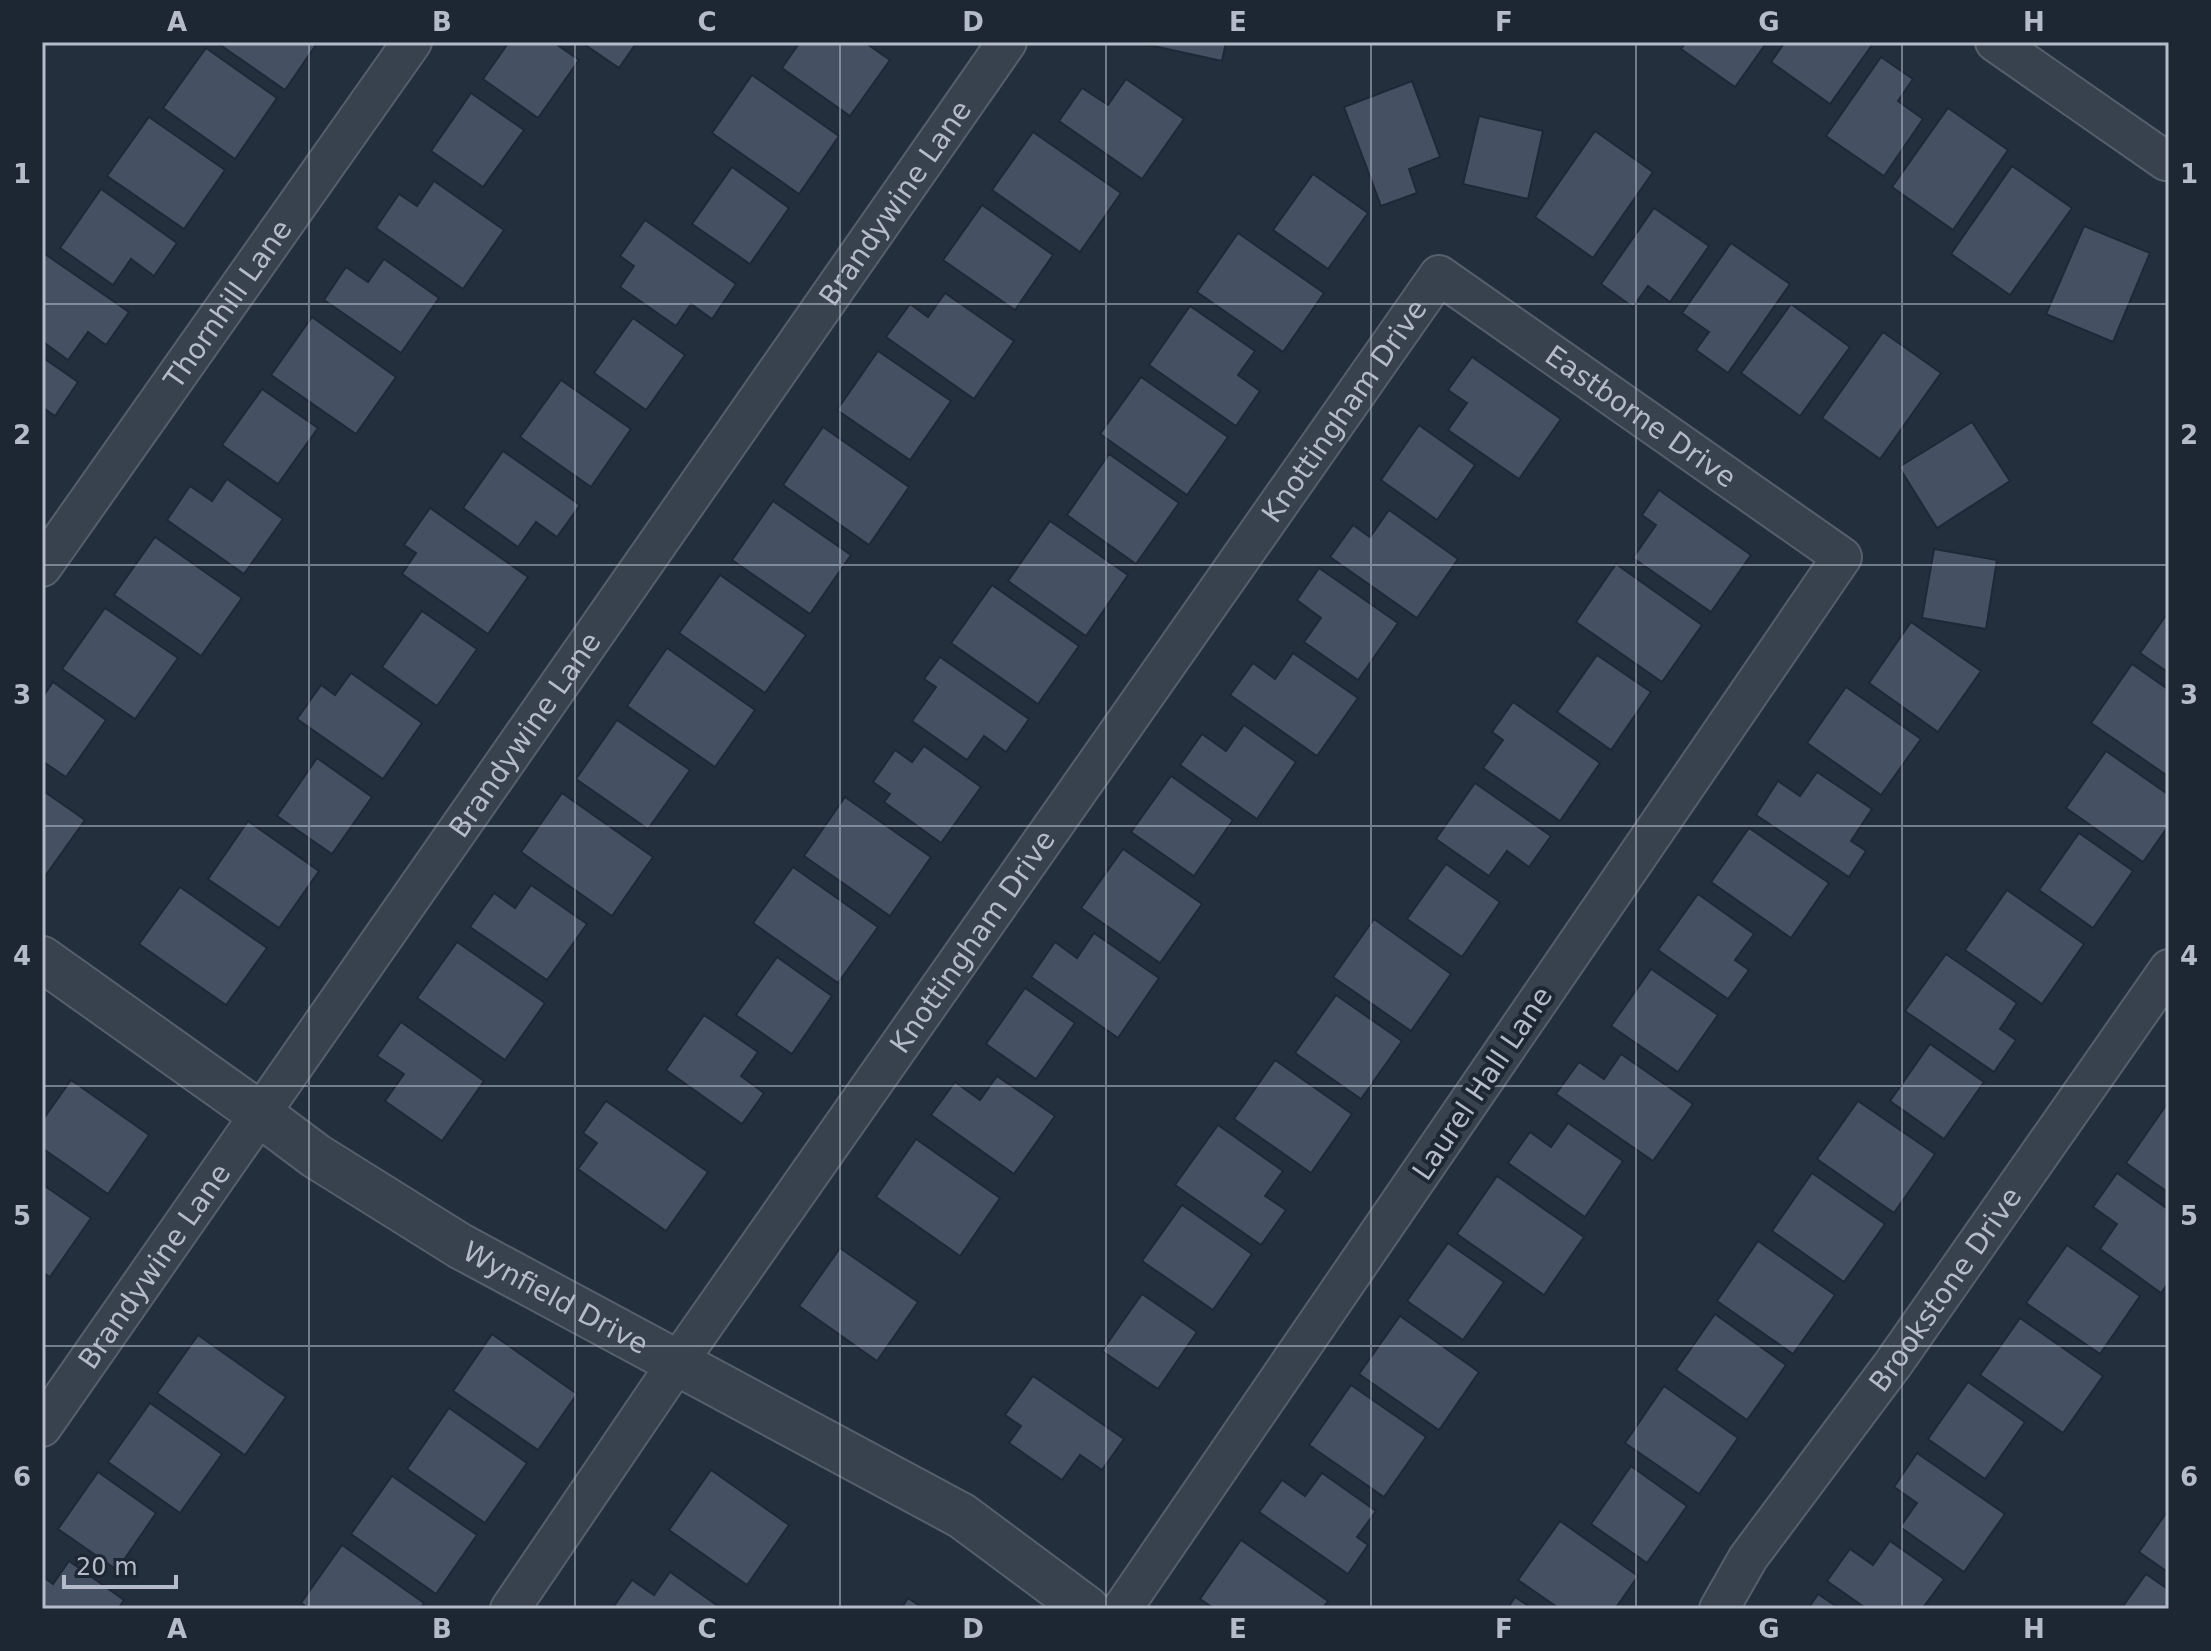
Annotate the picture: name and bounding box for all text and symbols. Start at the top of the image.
text: A [167,7,187,37]
text: B [432,7,452,37]
text: C [697,7,717,37]
text: D [962,7,984,37]
text: E [1229,7,1247,37]
text: F [1495,7,1513,37]
text: G [1758,7,1780,37]
text: H [2023,7,2045,37]
street label: Brandywine Lane [813,94,978,312]
text: 1 [13,159,31,189]
text: 1 [2180,159,2198,189]
street label: Thornhill Lane [157,213,299,396]
street label: Knottingham Drive [1255,293,1434,529]
street label: Eastborne Drive [1539,339,1742,495]
text: 2 [13,420,31,450]
text: 2 [2180,420,2198,450]
street label: Brandywine Lane [442,626,608,844]
text: 3 [13,680,31,710]
text: 3 [2180,680,2198,710]
street label: Knottingham Drive [883,824,1062,1059]
text: 4 [13,941,31,971]
text: 4 [2180,941,2198,971]
street label: Laurel Hall Lane [1406,980,1559,1186]
street label: Brandywine Lane [72,1158,237,1375]
street label: Brookstone Drive [1862,1181,2028,1398]
text: 5 [13,1201,31,1231]
text: 5 [2180,1201,2198,1231]
street label: Wynfield Drive [457,1235,654,1361]
text: 6 [13,1462,31,1492]
text: 6 [2180,1462,2198,1492]
scale bar [64,1539,176,1589]
text: 20 m [76,1553,138,1581]
text: A [167,1614,187,1644]
text: B [432,1614,452,1644]
text: C [697,1614,717,1644]
text: D [962,1614,984,1644]
text: E [1229,1614,1247,1644]
text: F [1495,1614,1513,1644]
text: G [1758,1614,1780,1644]
text: H [2023,1614,2045,1644]

